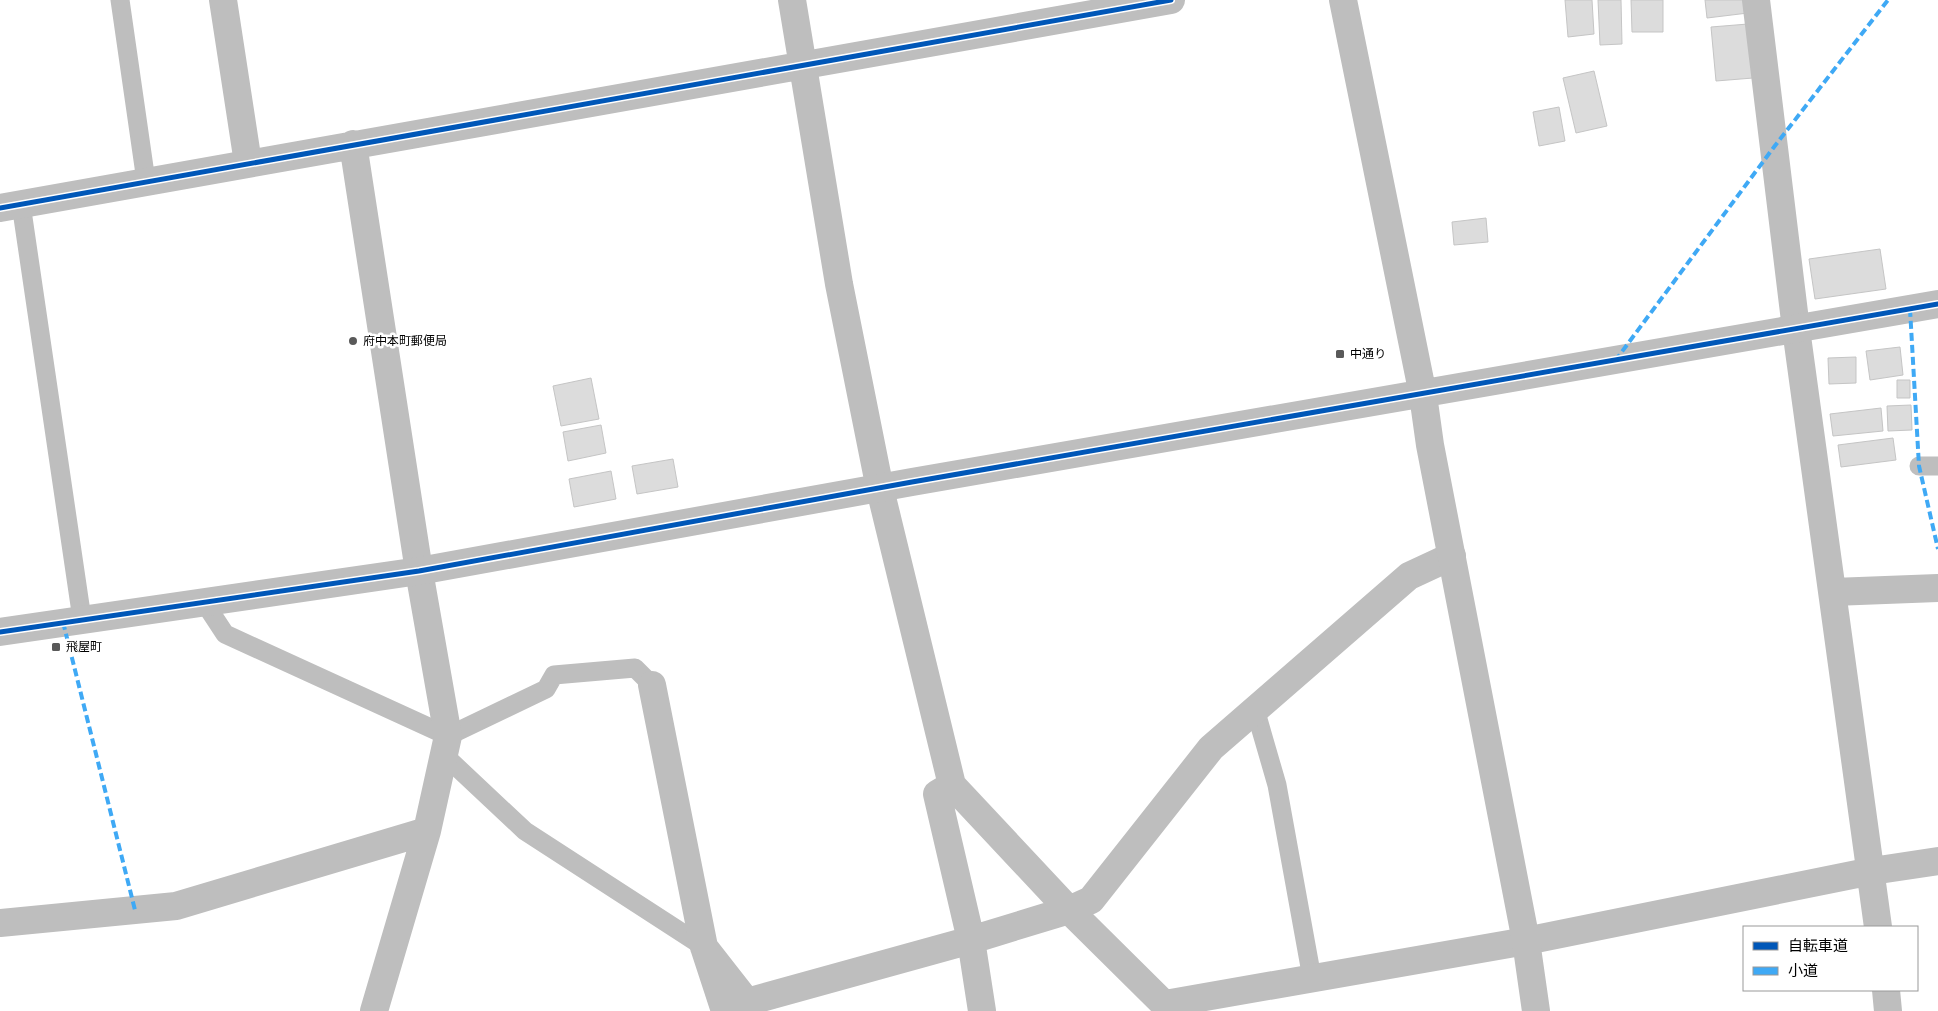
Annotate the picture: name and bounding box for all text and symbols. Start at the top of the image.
place label: 府中本町郵便局 [363,333,447,348]
marker: 府中本町郵便局 [347,335,359,347]
place label: 中通り [1350,346,1386,361]
marker: 中通り [1334,348,1346,360]
place label: 飛屋町 [66,639,102,654]
marker: 飛屋町 [50,641,62,653]
legend [1743,926,1918,991]
text: 自転車道 [1788,936,1848,955]
text: 小道 [1788,961,1818,980]

